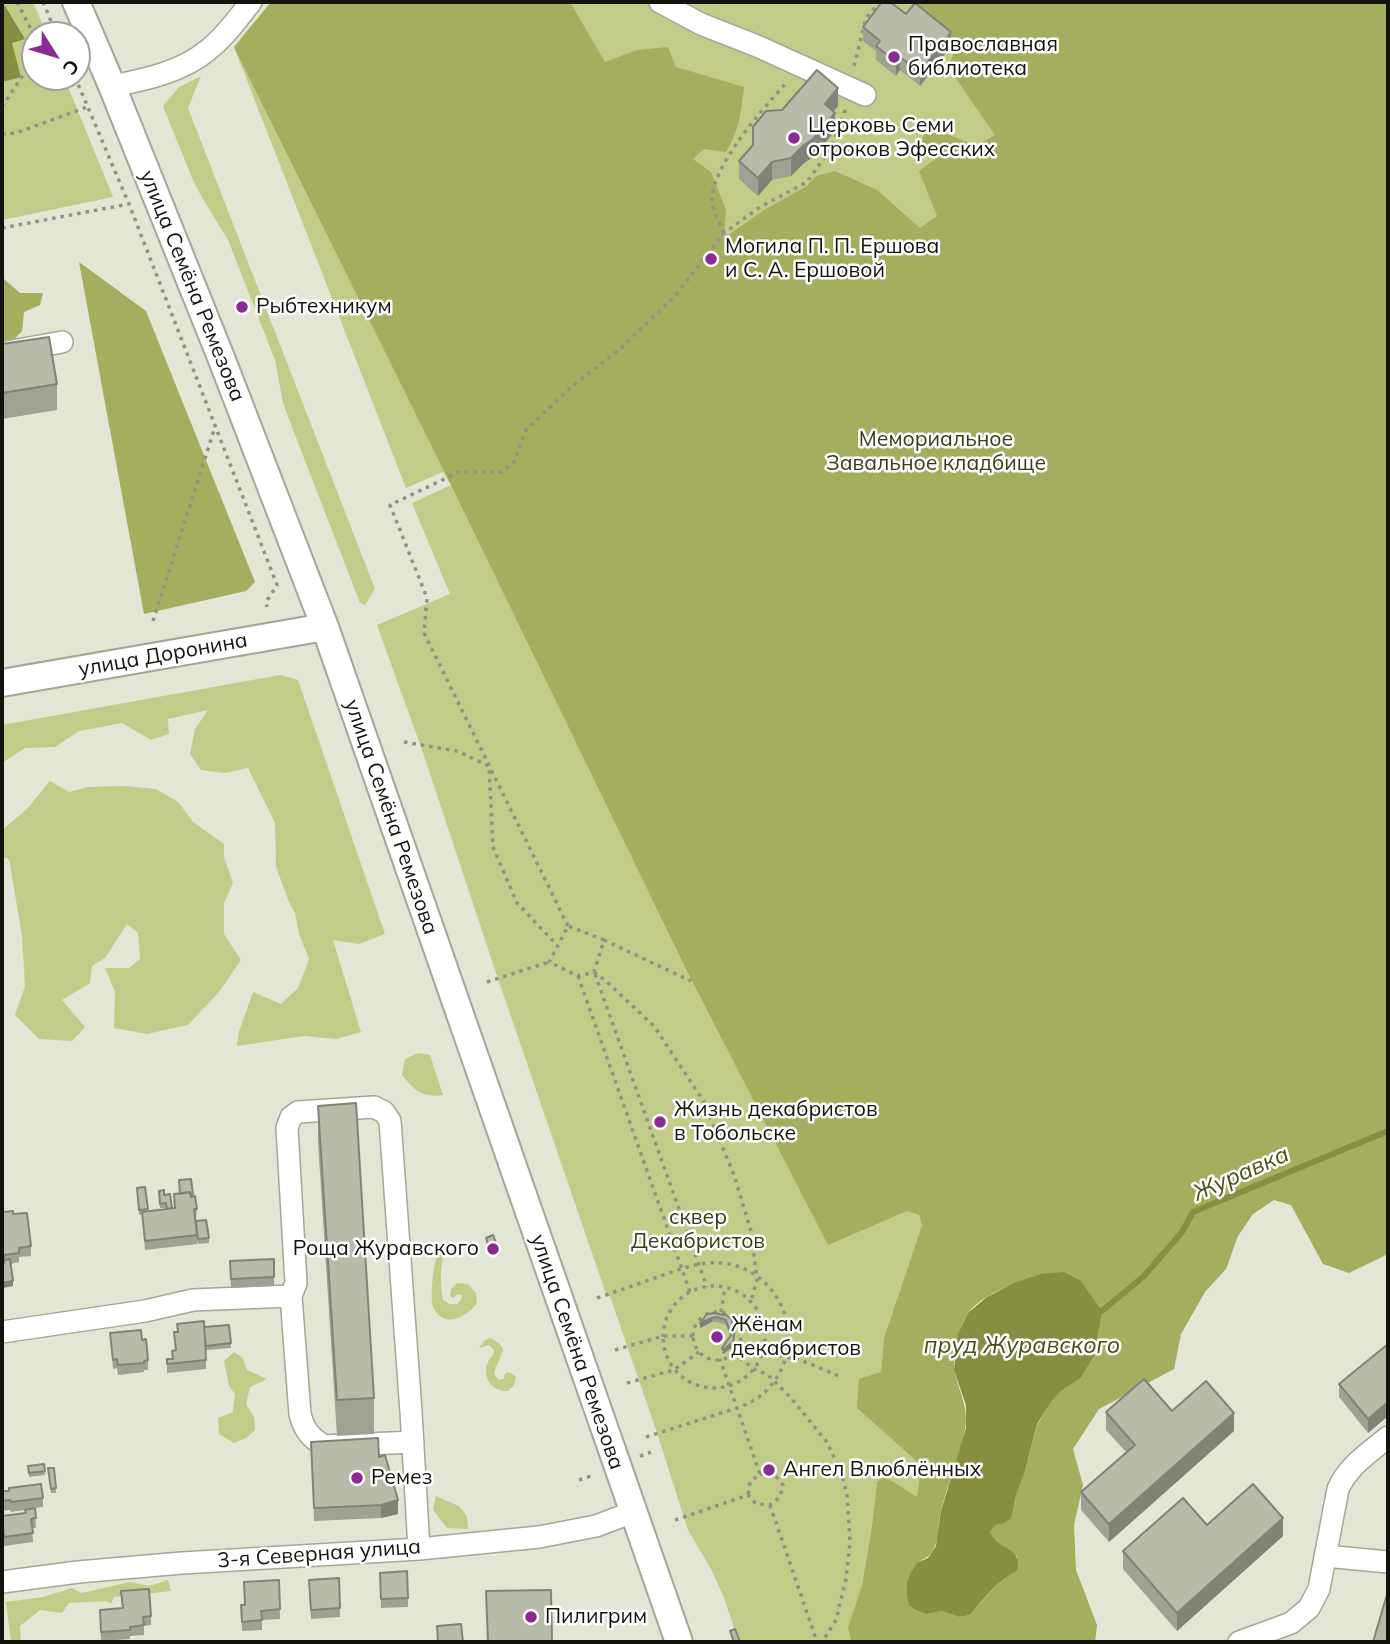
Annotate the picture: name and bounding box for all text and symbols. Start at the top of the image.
north arrow [21,21,91,91]
place label: Православная библиотека [908,32,1058,82]
marker: Православная библиотека [886,49,902,65]
text: С [58,55,85,80]
place label: Церковь Семи отроков Эфесских [808,113,995,163]
marker: Церковь Семи отроков Эфесских [786,130,802,146]
street label: улица Семёна Ремезова [134,167,250,405]
place label: Могила П. П. Ершова и С. А. Ершовой [725,234,939,284]
marker: Могила П. П. Ершова и С. А. Ершовой [703,251,719,267]
place label: Рыбтехникум [256,294,392,320]
marker: Рыбтехникум [234,299,250,315]
park label: Мемориальное Завальное кладбище [826,427,1046,477]
street label: улица Доронина [77,628,249,682]
street label: улица Семёна Ремезова [339,696,443,938]
place label: Жизнь декабристов в Тобольске [674,1097,878,1147]
marker: Жизнь декабристов в Тобольске [652,1114,668,1130]
water label: Журавка [1189,1141,1293,1207]
park label: сквер Декабристов [631,1205,765,1255]
street label: улица Семёна Ремезова [525,1231,629,1473]
place label: Роща Журавского [293,1236,479,1262]
marker: Роща Журавского [485,1241,501,1257]
place label: Жёнам декабристов [731,1312,861,1362]
marker: Жёнам декабристов [709,1329,725,1345]
water label: пруд Журавского [924,1332,1120,1360]
place label: Ангел Влюблённых [783,1457,981,1483]
marker: Ангел Влюблённых [761,1462,777,1478]
place label: Ремез [371,1465,432,1491]
marker: Ремез [349,1470,365,1486]
street label: 3-я Северная улица [216,1534,422,1574]
place label: Пилигрим [545,1604,647,1630]
marker: Пилигрим [523,1609,539,1625]

